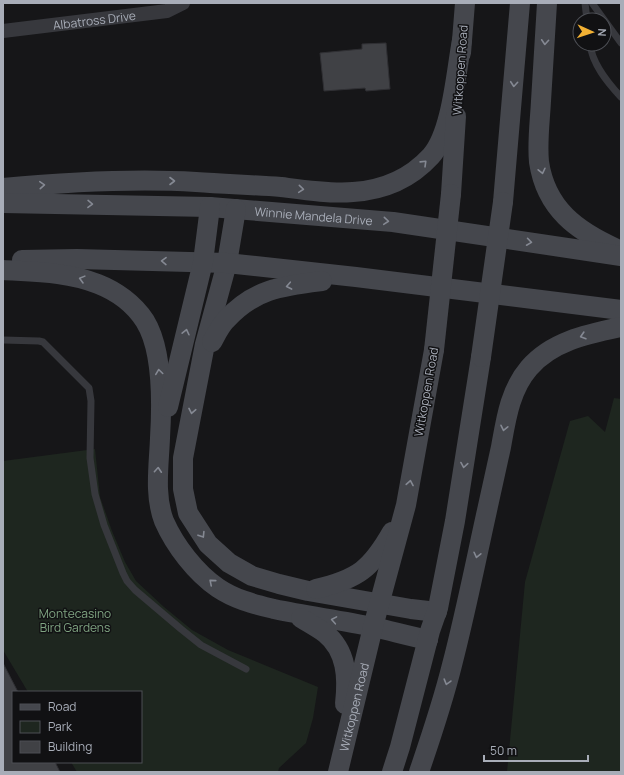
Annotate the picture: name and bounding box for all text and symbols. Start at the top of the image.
street label: Albatross Drive [52,6,137,33]
north arrow [572,12,612,52]
street label: Witkoppen Road [448,24,472,116]
text: N [595,28,610,37]
one-way arrow [540,39,549,45]
one-way arrow [509,81,518,87]
one-way arrow [419,160,427,168]
one-way arrow [537,168,545,175]
one-way arrow [169,177,175,185]
one-way arrow [39,181,45,190]
one-way arrow [298,185,304,194]
one-way arrow [87,200,93,209]
street label: Winnie Mandela Drive [254,202,373,229]
one-way arrow [383,217,389,226]
one-way arrow [526,237,532,246]
one-way arrow [161,257,167,265]
one-way arrow [79,275,86,284]
one-way arrow [286,281,292,290]
one-way arrow [181,329,189,336]
one-way arrow [580,331,587,340]
street label: Witkoppen Road [410,346,442,438]
one-way arrow [155,369,164,375]
one-way arrow [188,408,197,414]
one-way arrow [501,425,509,432]
one-way arrow [460,461,469,468]
one-way arrow [154,467,163,473]
one-way arrow [406,480,414,487]
one-way arrow [198,531,205,538]
one-way arrow [473,552,481,559]
one-way arrow [209,580,216,587]
park label: Montecasino Bird Gardens [39,605,111,636]
one-way arrow [331,616,337,625]
street label: Witkoppen Road [335,661,373,753]
one-way arrow [443,678,452,685]
legend [12,691,142,763]
text: Road [48,698,76,715]
text: Park [48,718,73,735]
scale bar [484,737,588,763]
text: Building [48,738,92,755]
text: 50 m [490,742,517,759]

